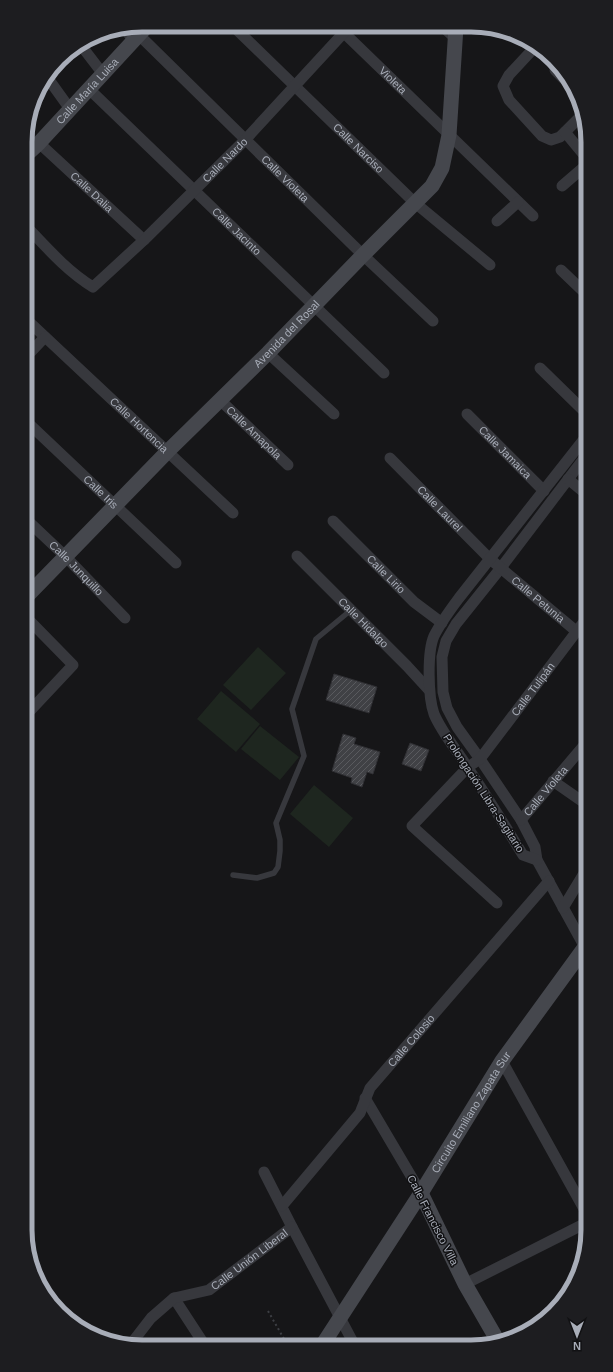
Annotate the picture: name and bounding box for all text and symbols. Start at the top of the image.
street label: Calle María Luisa [54,55,121,126]
street label: Violeta [377,64,410,97]
street label: Calle Narciso [331,121,386,175]
street label: Calle Nardo [200,135,250,185]
street label: Calle Violeta [259,153,312,205]
street label: Calle Dalia [68,169,116,215]
street label: Calle Jacinto [210,205,264,257]
street label: Avenida del Rosal [251,298,322,370]
street label: Calle Hortencia [108,395,171,456]
street label: Calle Amapola [224,404,284,462]
street label: Calle Jamaica [476,423,535,482]
street label: Calle Iris [81,473,121,511]
street label: Calle Laurel [415,483,465,534]
street label: Calle Junquillo [47,538,106,598]
street label: Calle Lirio [364,552,408,596]
street label: Calle Petunia [509,574,568,626]
street label: Calle Hidalgo [336,595,391,650]
street label: Calle Tulipán [509,660,557,718]
street label: Prolongación Libra-Sagitario [441,732,527,854]
street label: Calle Violeta [521,763,571,818]
street label: Calle Colosio [385,1012,437,1069]
street label: Circuito Emiliano Zapata Sur [429,1049,513,1175]
street label: Calle Francisco Villa [405,1173,461,1268]
street label: Calle Unión Liberal [208,1227,290,1292]
north arrow [557,1316,597,1356]
text: N [573,1340,581,1352]

